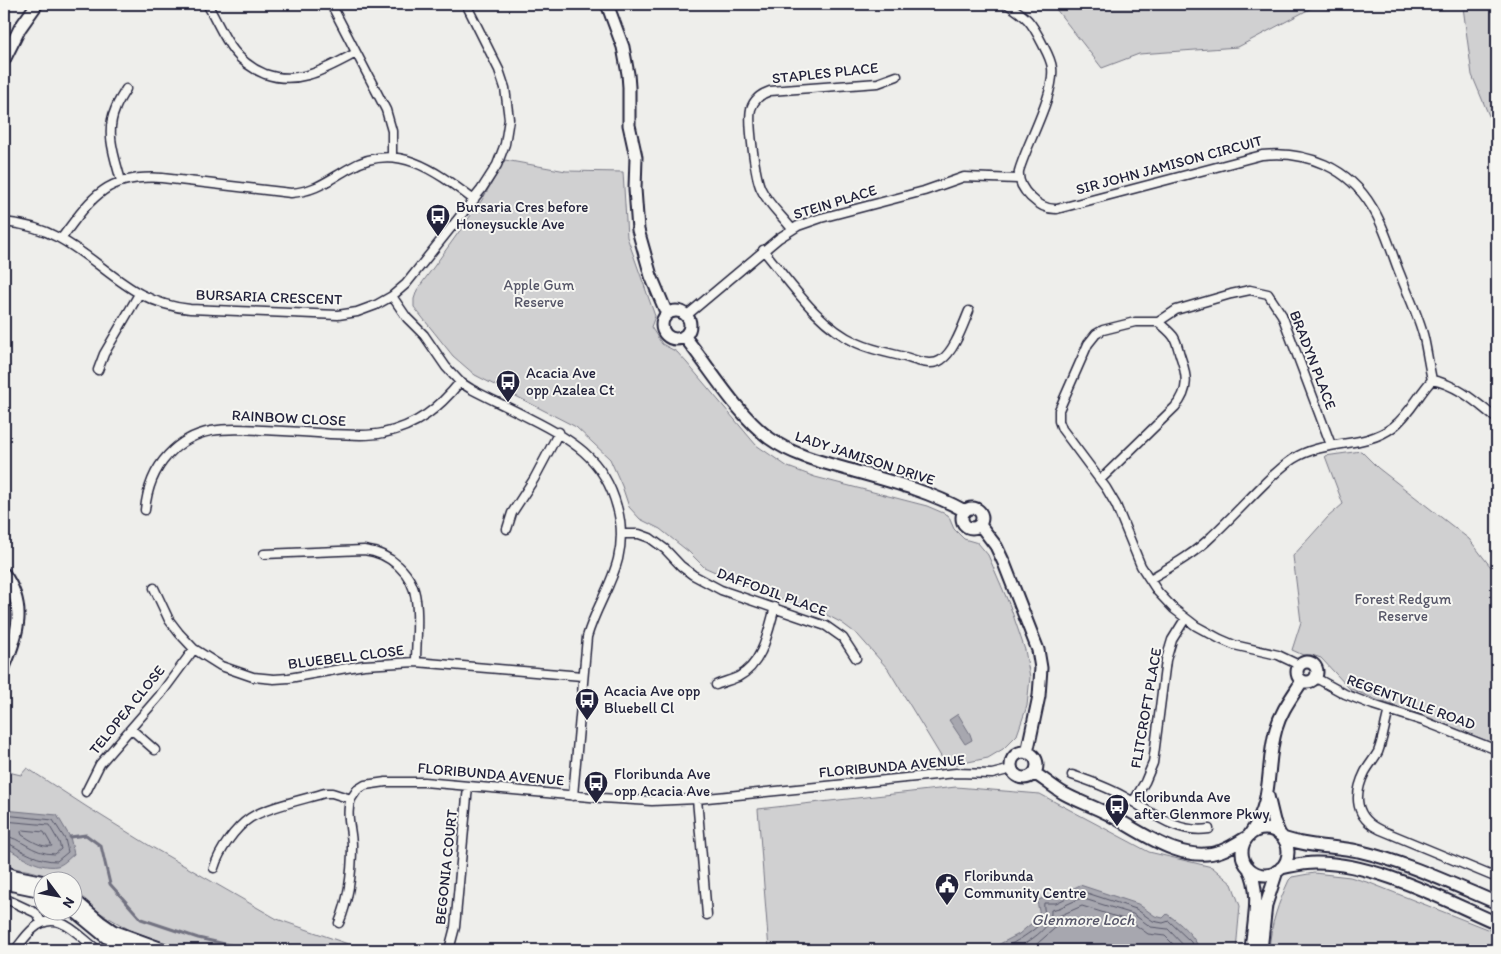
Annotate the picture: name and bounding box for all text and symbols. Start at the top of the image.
street label: STAPLES PLACE [771,58,879,88]
street label: SIR JOHN JAMISON CIRCUIT [1074,131,1265,199]
street label: STEIN PLACE [791,181,879,223]
place label: Bursaria Cres before Honeysuckle Ave [456,198,588,233]
bus stop icon: Bursaria Cres before Honeysuckle Ave [425,203,451,237]
park label: Apple Gum Reserve [504,276,575,311]
street label: BURSARIA CRESCENT [195,285,343,309]
street label: BRADYN PLACE [1286,308,1340,412]
place label: Acacia Ave opp Azalea Ct [526,364,615,399]
bus stop icon: Acacia Ave opp Azalea Ct [495,369,521,403]
street label: RAINBOW CLOSE [231,406,347,430]
street label: LADY JAMISON DRIVE [793,427,937,489]
street label: DAFFODIL PLACE [714,564,830,620]
park label: Forest Redgum Reserve [1355,590,1452,625]
street label: BLUEBELL CLOSE [287,641,405,673]
street label: FLITCROFT PLACE [1127,646,1165,770]
street label: TELOPEA CLOSE [85,662,169,758]
street label: REGENTVILLE ROAD [1344,670,1478,734]
place label: Acacia Ave opp Bluebell Cl [604,682,700,717]
bus stop icon: Acacia Ave opp Bluebell Cl [574,687,600,721]
street label: FLORIBUNDA AVENUE [818,751,966,781]
street label: FLORIBUNDA AVENUE [417,759,565,789]
place label: Floribunda Ave opp Acacia Ave [614,765,711,800]
bus stop icon: Floribunda Ave opp Acacia Ave [583,770,609,804]
place label: Floribunda Ave after Glenmore Pkwy [1134,788,1270,823]
bus stop icon: Floribunda Ave after Glenmore Pkwy [1104,793,1130,827]
street label: BEGONIA COURT [431,808,461,926]
place label: Floribunda Community Centre [964,867,1086,902]
north arrow [32,872,82,922]
public building icon: Floribunda Community Centre [934,872,960,906]
text: N [59,894,78,911]
water label: Glenmore Loch [1031,910,1135,929]

